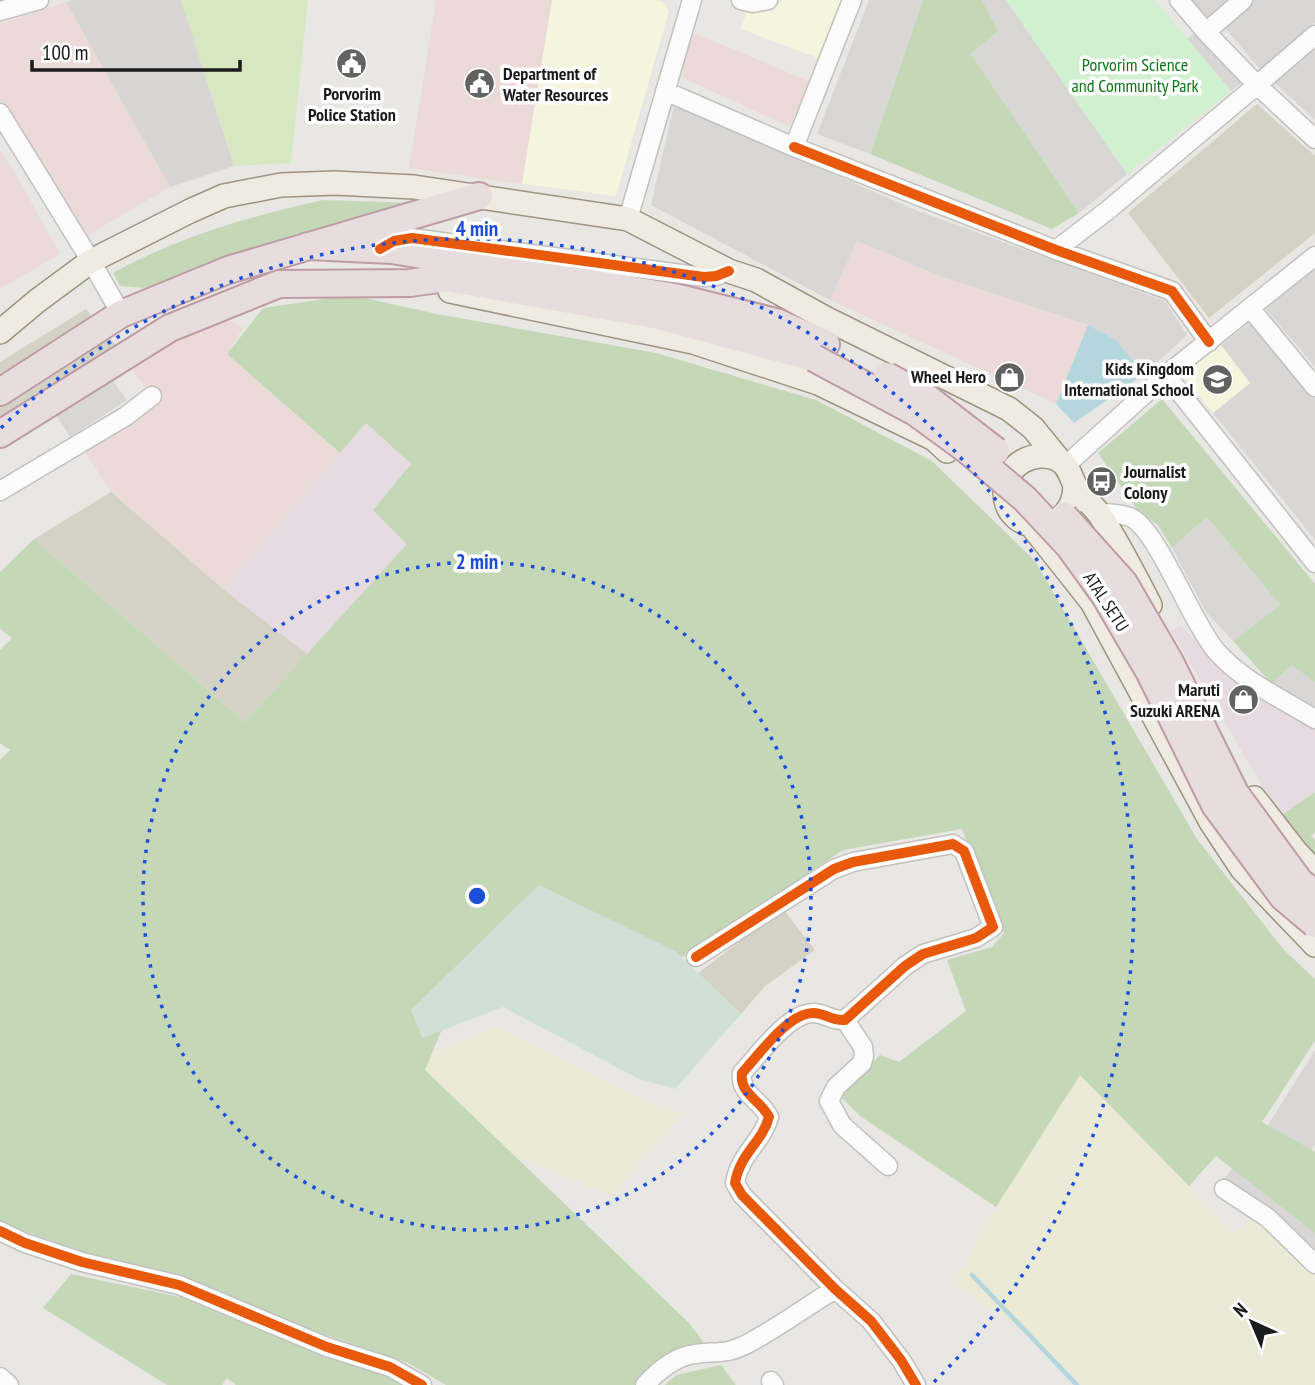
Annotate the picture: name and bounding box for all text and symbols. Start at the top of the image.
scale bar [32,28,240,72]
text: 100 m [42,39,88,66]
public building icon: Porvorim Police Station [335,47,369,81]
park label: Porvorim Science and Community Park [1072,53,1198,97]
place label: Department of Water Resources [502,62,608,106]
public building icon: Department of Water Resources [463,67,497,101]
place label: Porvorim Police Station [308,82,396,126]
text: 4 min [456,215,498,242]
place label: Kids Kingdom International School [1064,357,1195,401]
shop icon: Wheel Hero [992,360,1026,394]
school or university icon: Kids Kingdom International School [1200,362,1234,396]
place label: Wheel Hero [910,365,986,388]
place label: Journalist Colony [1123,460,1187,504]
bus stop icon: Journalist Colony [1084,465,1118,499]
text: 2 min [456,548,498,575]
street label: ATAL SETU [1079,568,1134,636]
place label: Maruti Suzuki ARENA [1130,678,1221,722]
shop icon: Maruti Suzuki ARENA [1226,683,1260,717]
centre of rings [465,884,489,908]
north arrow [1217,1287,1287,1357]
text: N [1228,1298,1252,1322]

